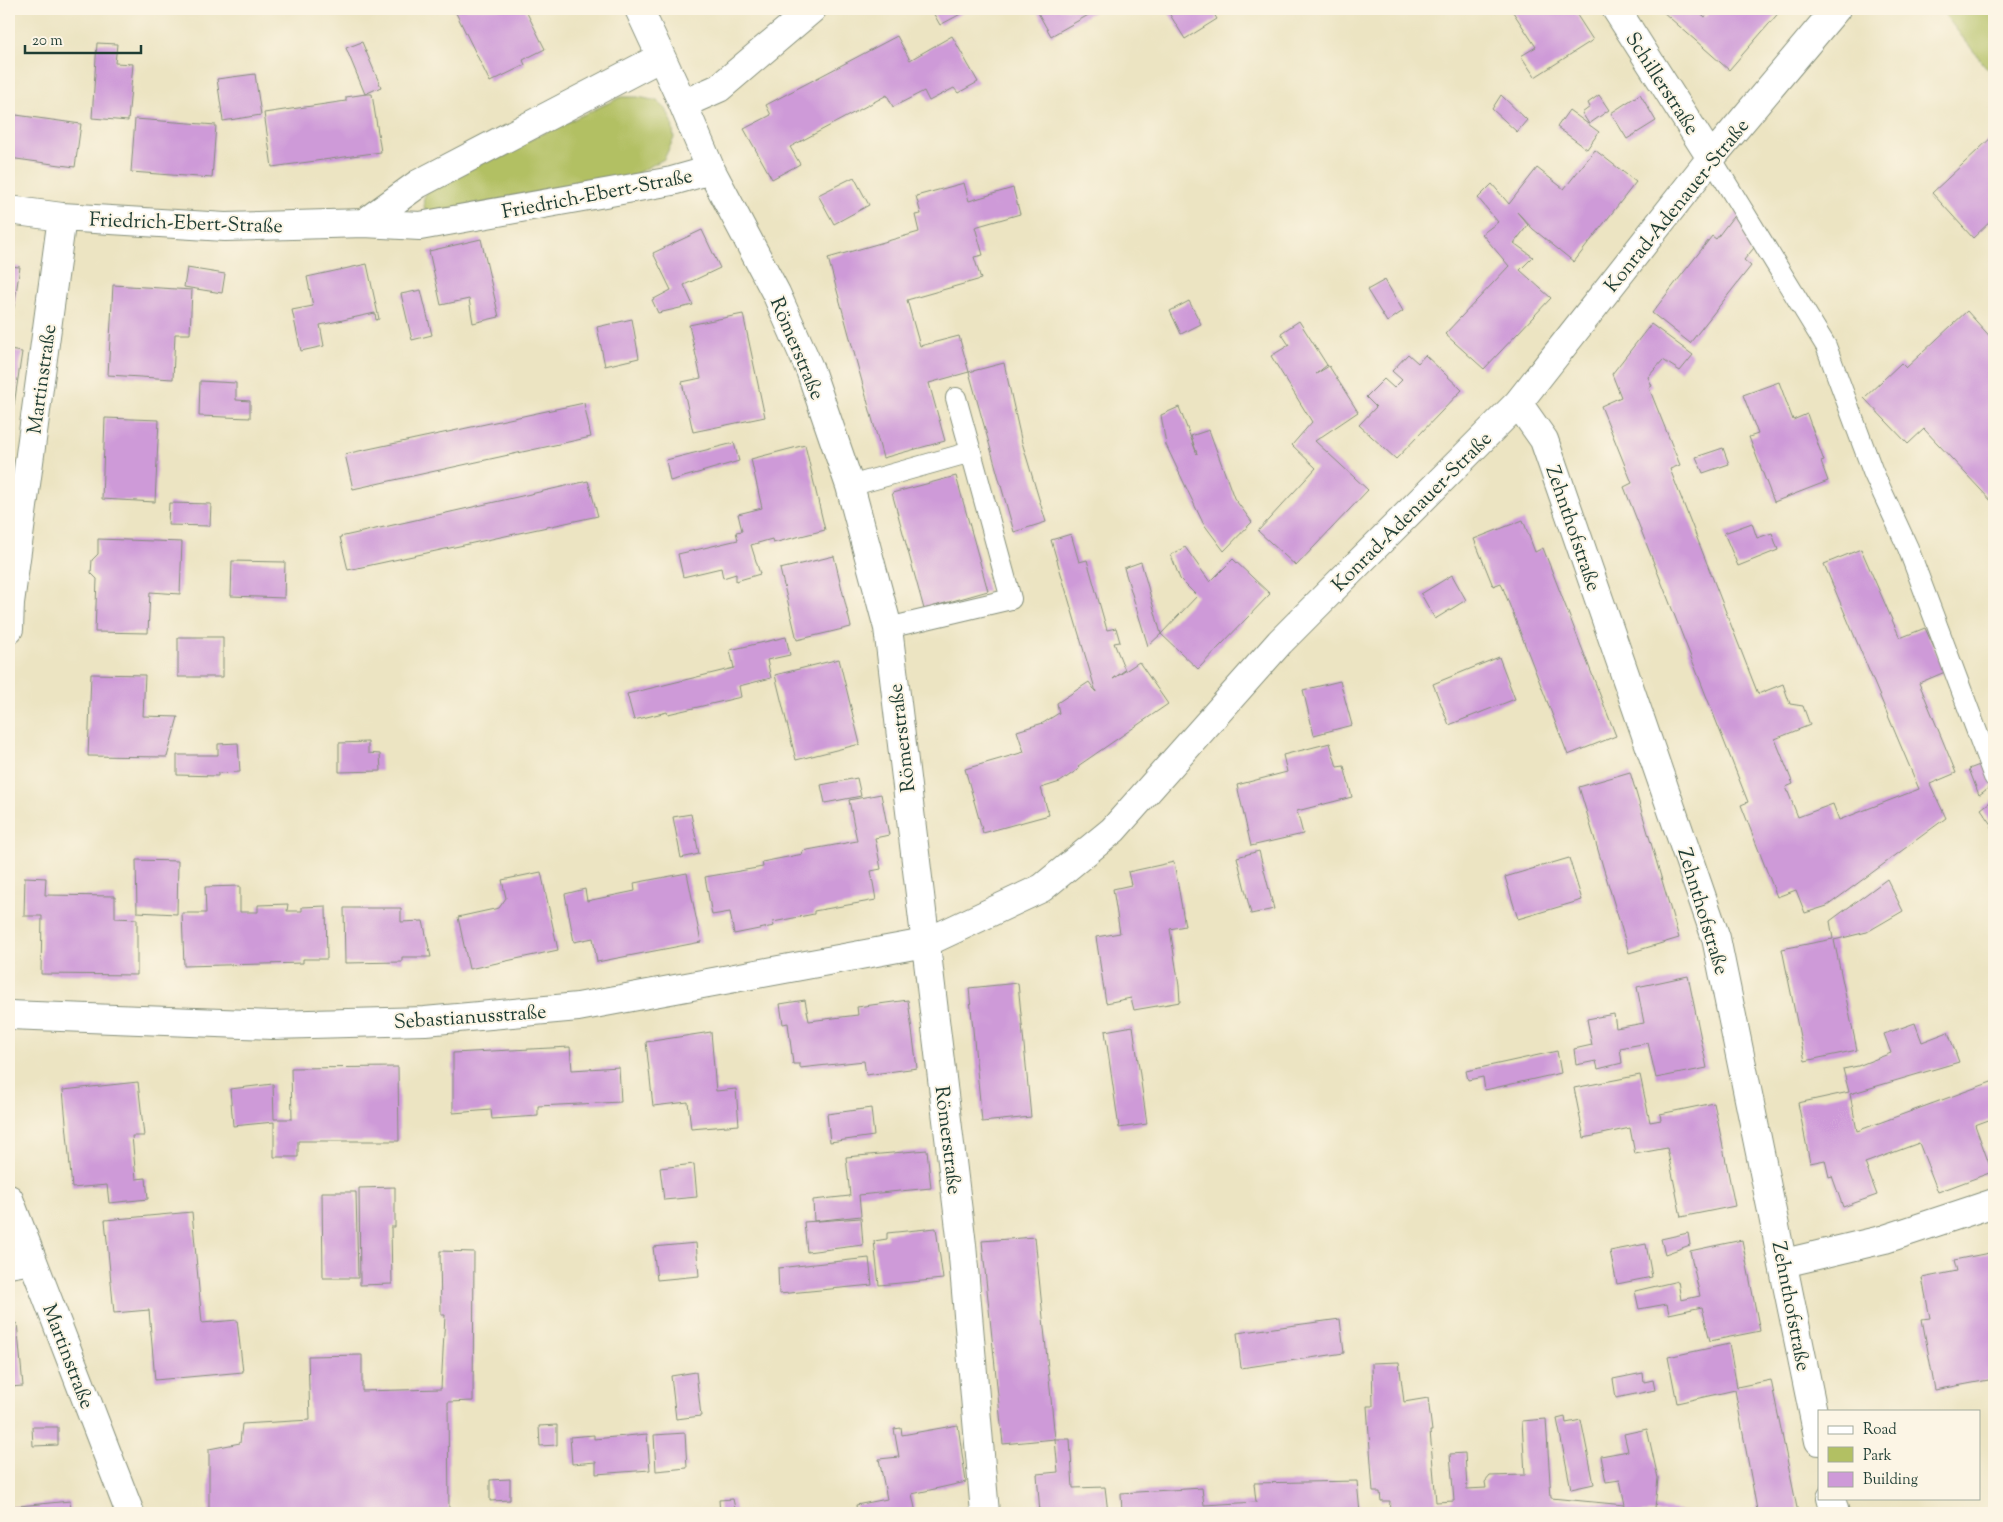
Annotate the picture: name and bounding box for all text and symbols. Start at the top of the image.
scale bar [25,22,141,54]
street label: Schillerstraße [1617,27,1705,141]
text: 20 m [32,31,63,52]
street label: Konrad-Adenauer-Straße [1599,113,1757,300]
street label: Friedrich-Ebert-Straße [500,163,695,228]
street label: Friedrich-Ebert-Straße [89,207,283,242]
street label: Römerstraße [761,293,830,405]
street label: Martinstraße [21,323,66,436]
street label: Konrad-Adenauer-Straße [1326,426,1500,600]
street label: Zehnthofstraße [1537,462,1607,596]
street label: Römerstraße [882,682,925,794]
street label: Zehnthofstraße [1669,845,1735,979]
street label: Sebastianusstraße [393,999,548,1038]
street label: Römerstraße [925,1084,968,1196]
street label: Zehnthofstraße [1763,1239,1816,1374]
street label: Martinstraße [33,1300,100,1414]
legend [1818,1410,1980,1500]
text: Road [1863,1420,1897,1441]
text: Park [1863,1446,1892,1467]
text: Building [1863,1470,1918,1491]

